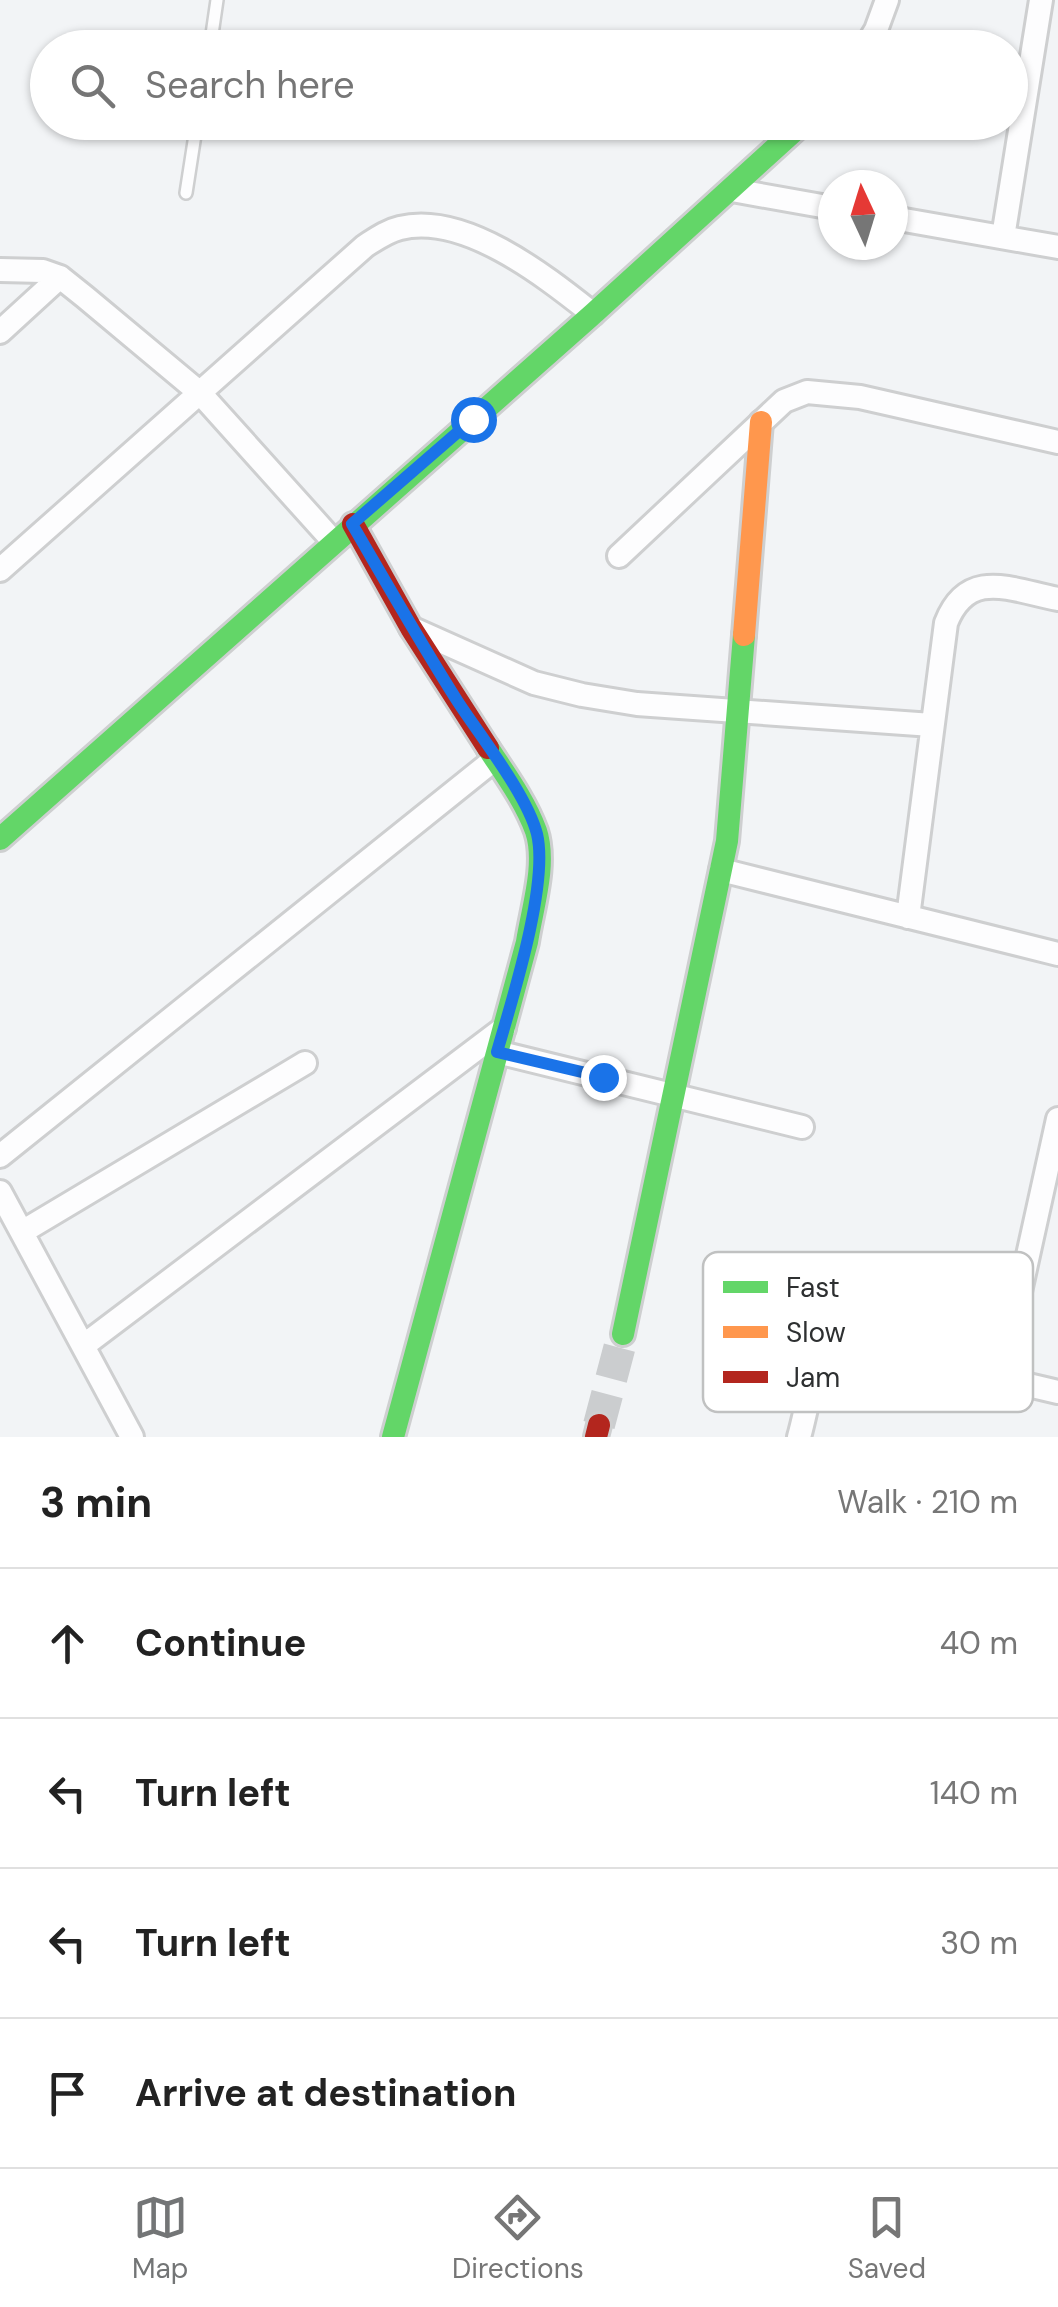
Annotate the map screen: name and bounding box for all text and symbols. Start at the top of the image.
search box [30,30,1028,140]
icon: search [65,58,120,113]
text: Search here [145,60,355,110]
north arrow [818,170,908,260]
route start [451,397,497,443]
route end [581,1055,627,1101]
legend [703,1252,1033,1412]
text: Fast [786,1269,840,1306]
text: Slow [786,1314,846,1351]
text: Jam [786,1359,840,1396]
text: 3 min [40,1475,152,1530]
text: Walk · 210 m [837,1481,1018,1523]
icon: ahead [40,1616,95,1671]
text: Continue [135,1618,306,1668]
text: 40 m [940,1622,1018,1664]
icon: left [40,1766,95,1821]
text: Turn left [135,1768,291,1818]
text: 140 m [930,1772,1018,1814]
icon: left [40,1916,95,1971]
text: Turn left [135,1918,291,1968]
text: 30 m [940,1922,1018,1964]
icon: arrive [40,2066,95,2121]
text: Arrive at destination [135,2068,517,2118]
tab: Map [132,2190,188,2287]
tab: Directions [452,2190,584,2287]
tab: Saved [848,2190,926,2287]

